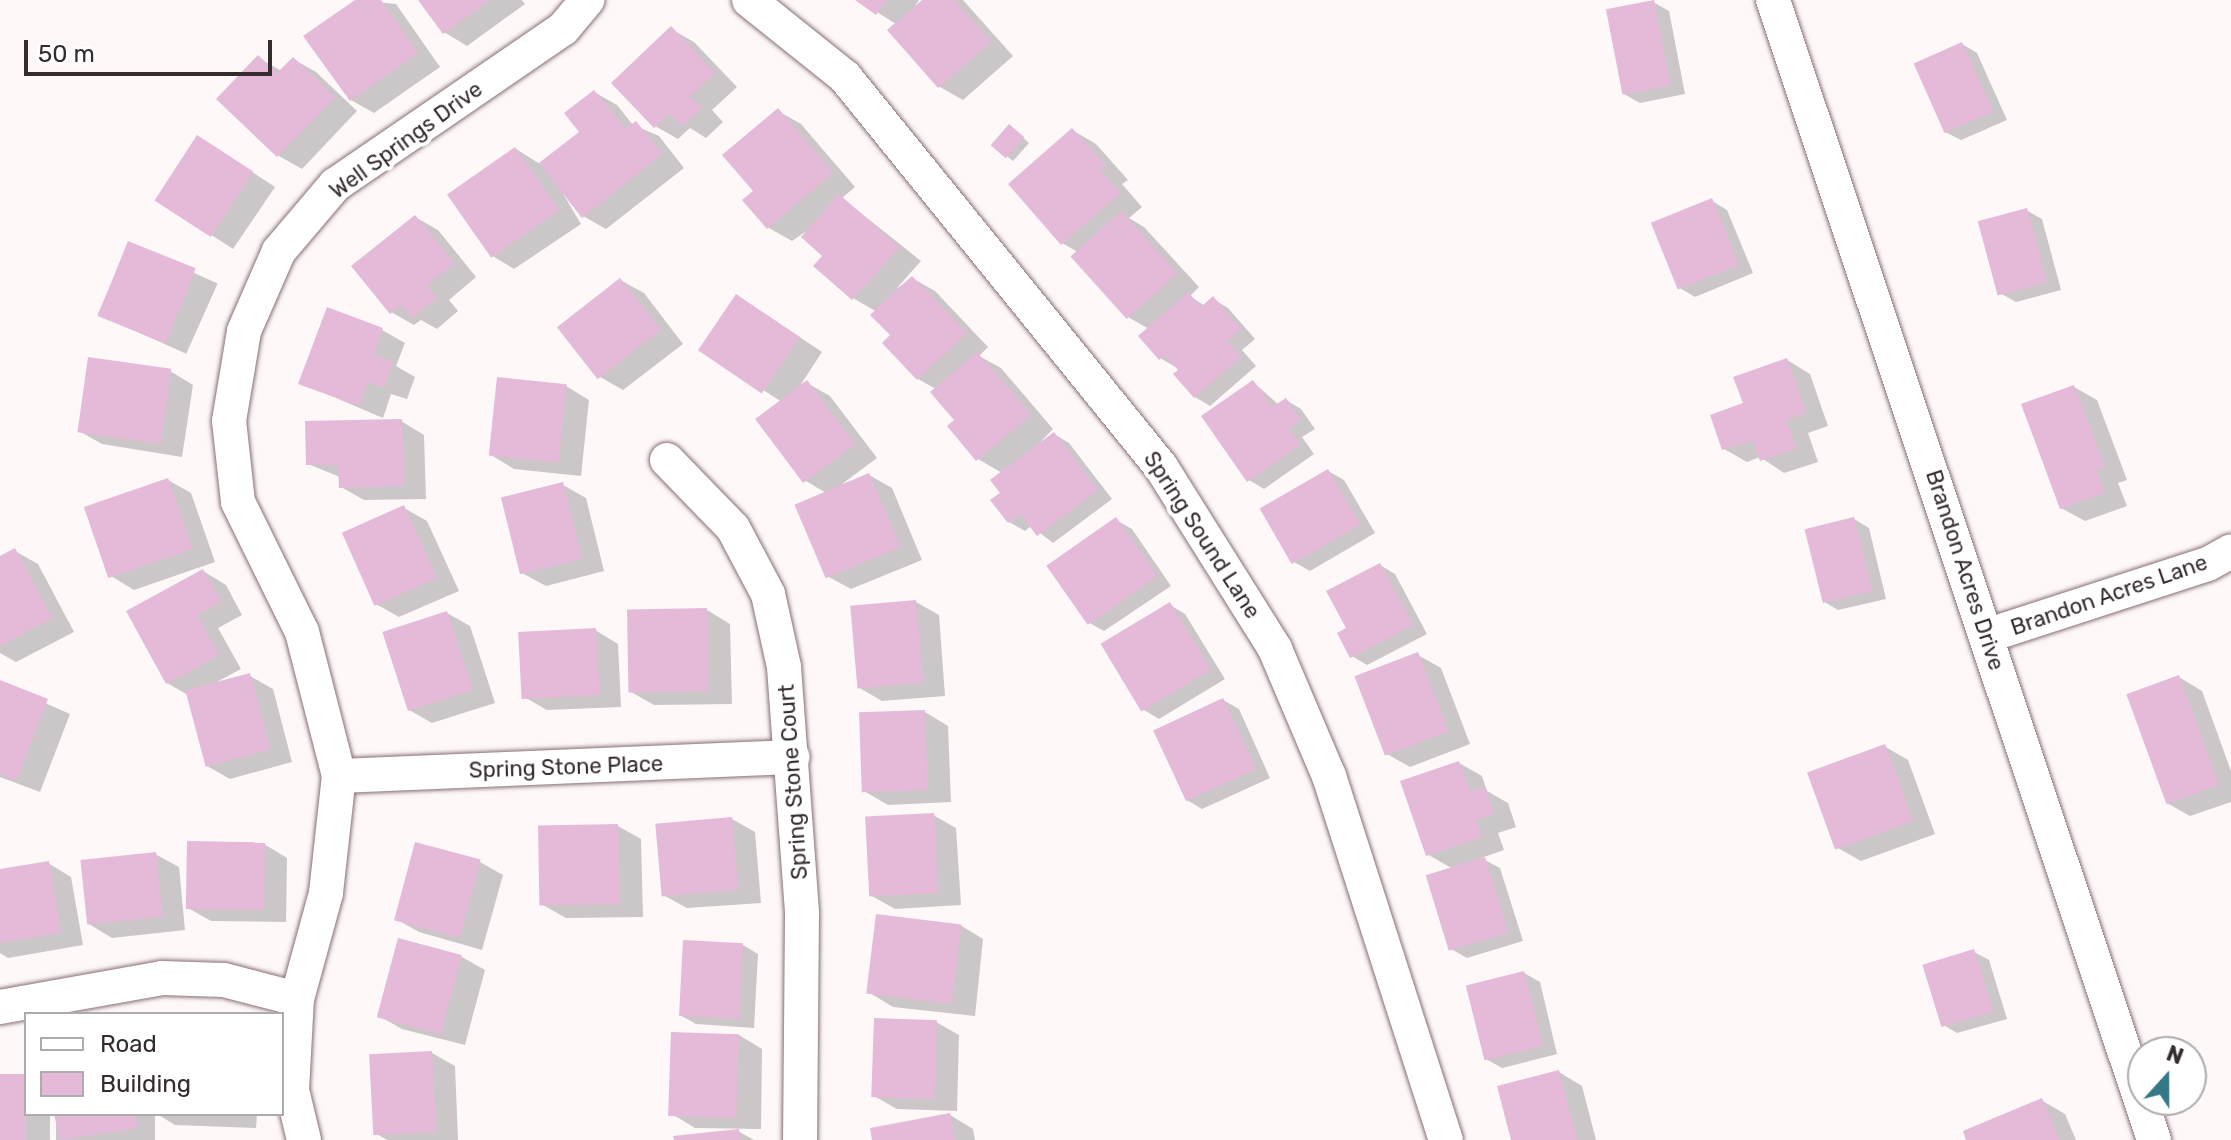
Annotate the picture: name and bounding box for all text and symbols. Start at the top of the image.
scale bar [28,24,276,74]
text: 50 m [38,40,95,68]
street label: Well Springs Drive [325,76,487,204]
street label: Spring Sound Lane [1138,447,1266,623]
street label: Brandon Acres Drive [1920,466,2010,674]
street label: Brandon Acres Lane [2007,549,2211,641]
street label: Spring Stone Court [773,683,813,881]
street label: Spring Stone Place [468,750,664,784]
legend [24,1012,284,1116]
text: Road [100,1030,157,1058]
north arrow [2127,1036,2207,1116]
text: N [2163,1040,2187,1070]
text: Building [100,1070,191,1098]

